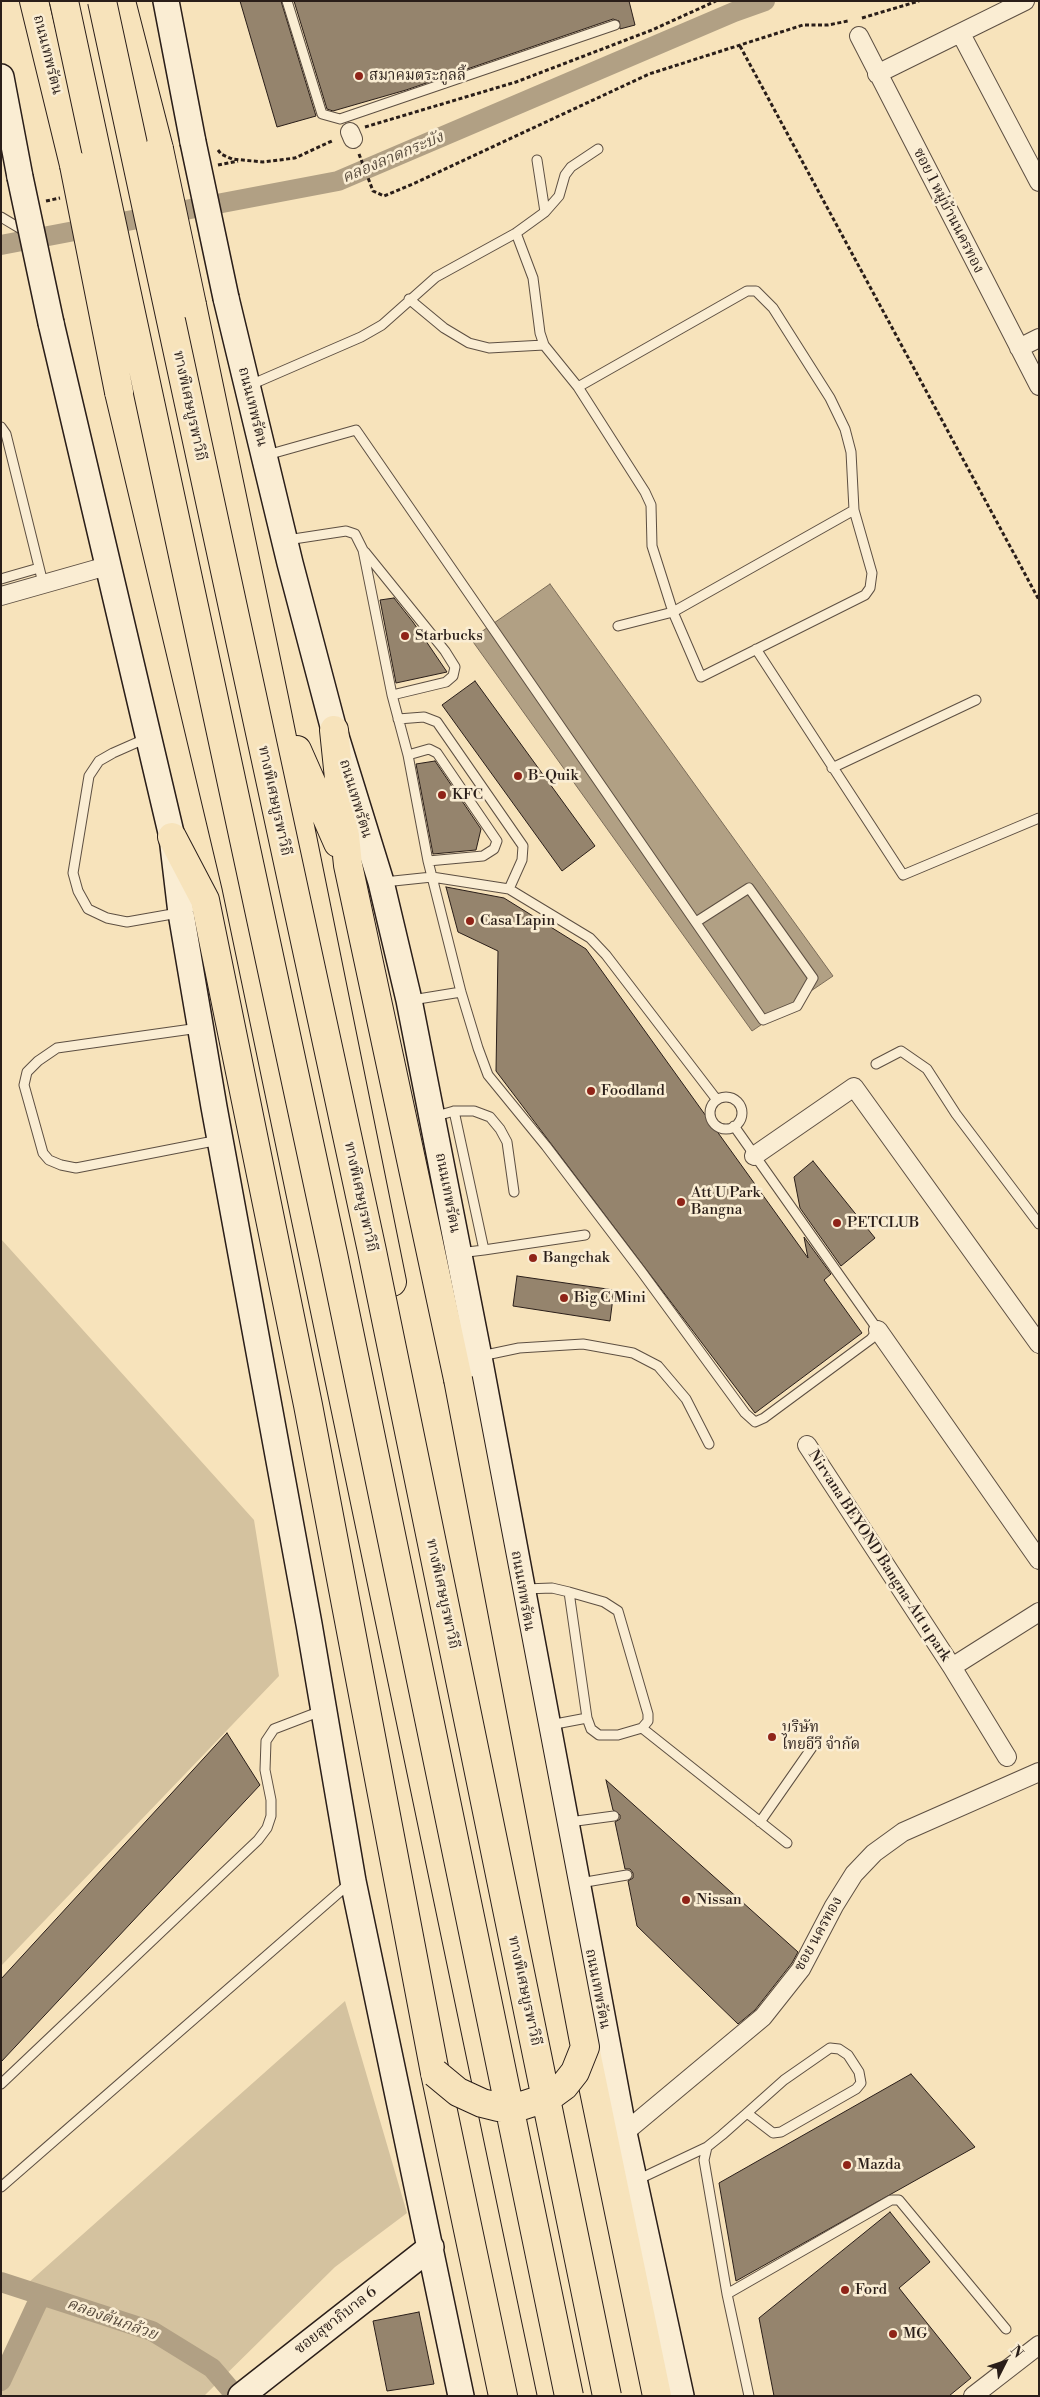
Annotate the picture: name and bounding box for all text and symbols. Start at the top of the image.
street label: ถนนเทพรัตน [28,13,66,97]
place label: สมาคมตระกูลลี้ [369,67,466,85]
marker: สมาคมตระกูลลี้ [353,70,365,82]
water label: คลองลาดกระบัง [339,128,447,188]
street label: ซอย 1 หมู่บ้านนครทอง [909,145,987,277]
street label: ทางพิเศษบูรพาวิถี [168,349,210,463]
street label: ถนนเทพรัตน [233,365,271,449]
place label: Starbucks [415,627,483,645]
marker: Starbucks [399,630,411,642]
street label: ทางพิเศษบูรพาวิถี [253,744,295,858]
street label: ถนนเทพรัตน [334,757,376,841]
place label: B-Quik [528,767,578,785]
marker: B-Quik [512,770,524,782]
place label: KFC [452,786,483,804]
marker: KFC [436,789,448,801]
place label: Casa Lapin [480,912,555,930]
marker: Casa Lapin [464,915,476,927]
place label: Foodland [601,1082,665,1100]
marker: Foodland [585,1085,597,1097]
street label: ทางพิเศษบูรพาวิถี [339,1140,381,1254]
street label: ถนนเทพรัตน [430,1151,464,1235]
place label: Att U Park Bangna [691,1184,760,1219]
marker: Att U Park Bangna [675,1196,687,1208]
place label: PETCLUB [847,1214,919,1232]
marker: PETCLUB [831,1217,843,1229]
place label: Bangchak [543,1249,610,1267]
marker: Bangchak [527,1252,539,1264]
place label: Big C Mini [574,1289,646,1307]
marker: Big C Mini [558,1292,570,1304]
street label: Nirvana BEYOND Bangna-Att u park [804,1447,954,1665]
street label: ทางพิเศษบูรพาวิถี [421,1537,463,1651]
street label: ถนนเทพรัตน [506,1549,538,1633]
place label: บริษัท ไทยอีวี จำกัด [782,1719,860,1754]
marker: บริษัท ไทยอีวี จำกัด [766,1731,778,1743]
place label: Nissan [696,1891,742,1909]
street label: ซอย นครทอง [791,1893,847,1975]
marker: Nissan [680,1894,692,1906]
street label: ทางพิเศษบูรพาวิถี [503,1934,545,2048]
street label: ถนนเทพรัตน [580,1947,614,2031]
place label: Mazda [857,2156,901,2174]
marker: Mazda [841,2159,853,2171]
place label: Ford [855,2281,887,2299]
street label: ซอยสุขาภิบาล 6 [291,2283,381,2359]
marker: Ford [839,2284,851,2296]
water label: คลองต้นกล้วย [64,2295,160,2345]
place label: MG [903,2325,927,2343]
marker: MG [887,2328,899,2340]
north arrow [980,2337,1030,2387]
text: N [1006,2342,1027,2362]

